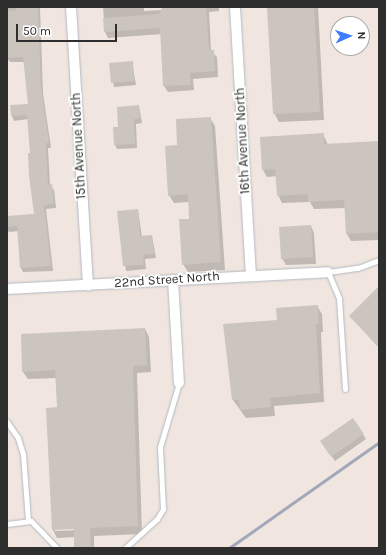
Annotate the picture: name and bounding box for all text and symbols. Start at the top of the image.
scale bar [18,16,119,42]
north arrow [330,16,370,56]
text: 50 m [23,24,51,38]
text: N [355,31,368,40]
street label: 16th Avenue North [232,87,254,195]
street label: 15th Avenue North [68,92,90,200]
street label: 22nd Street North [114,269,220,291]

